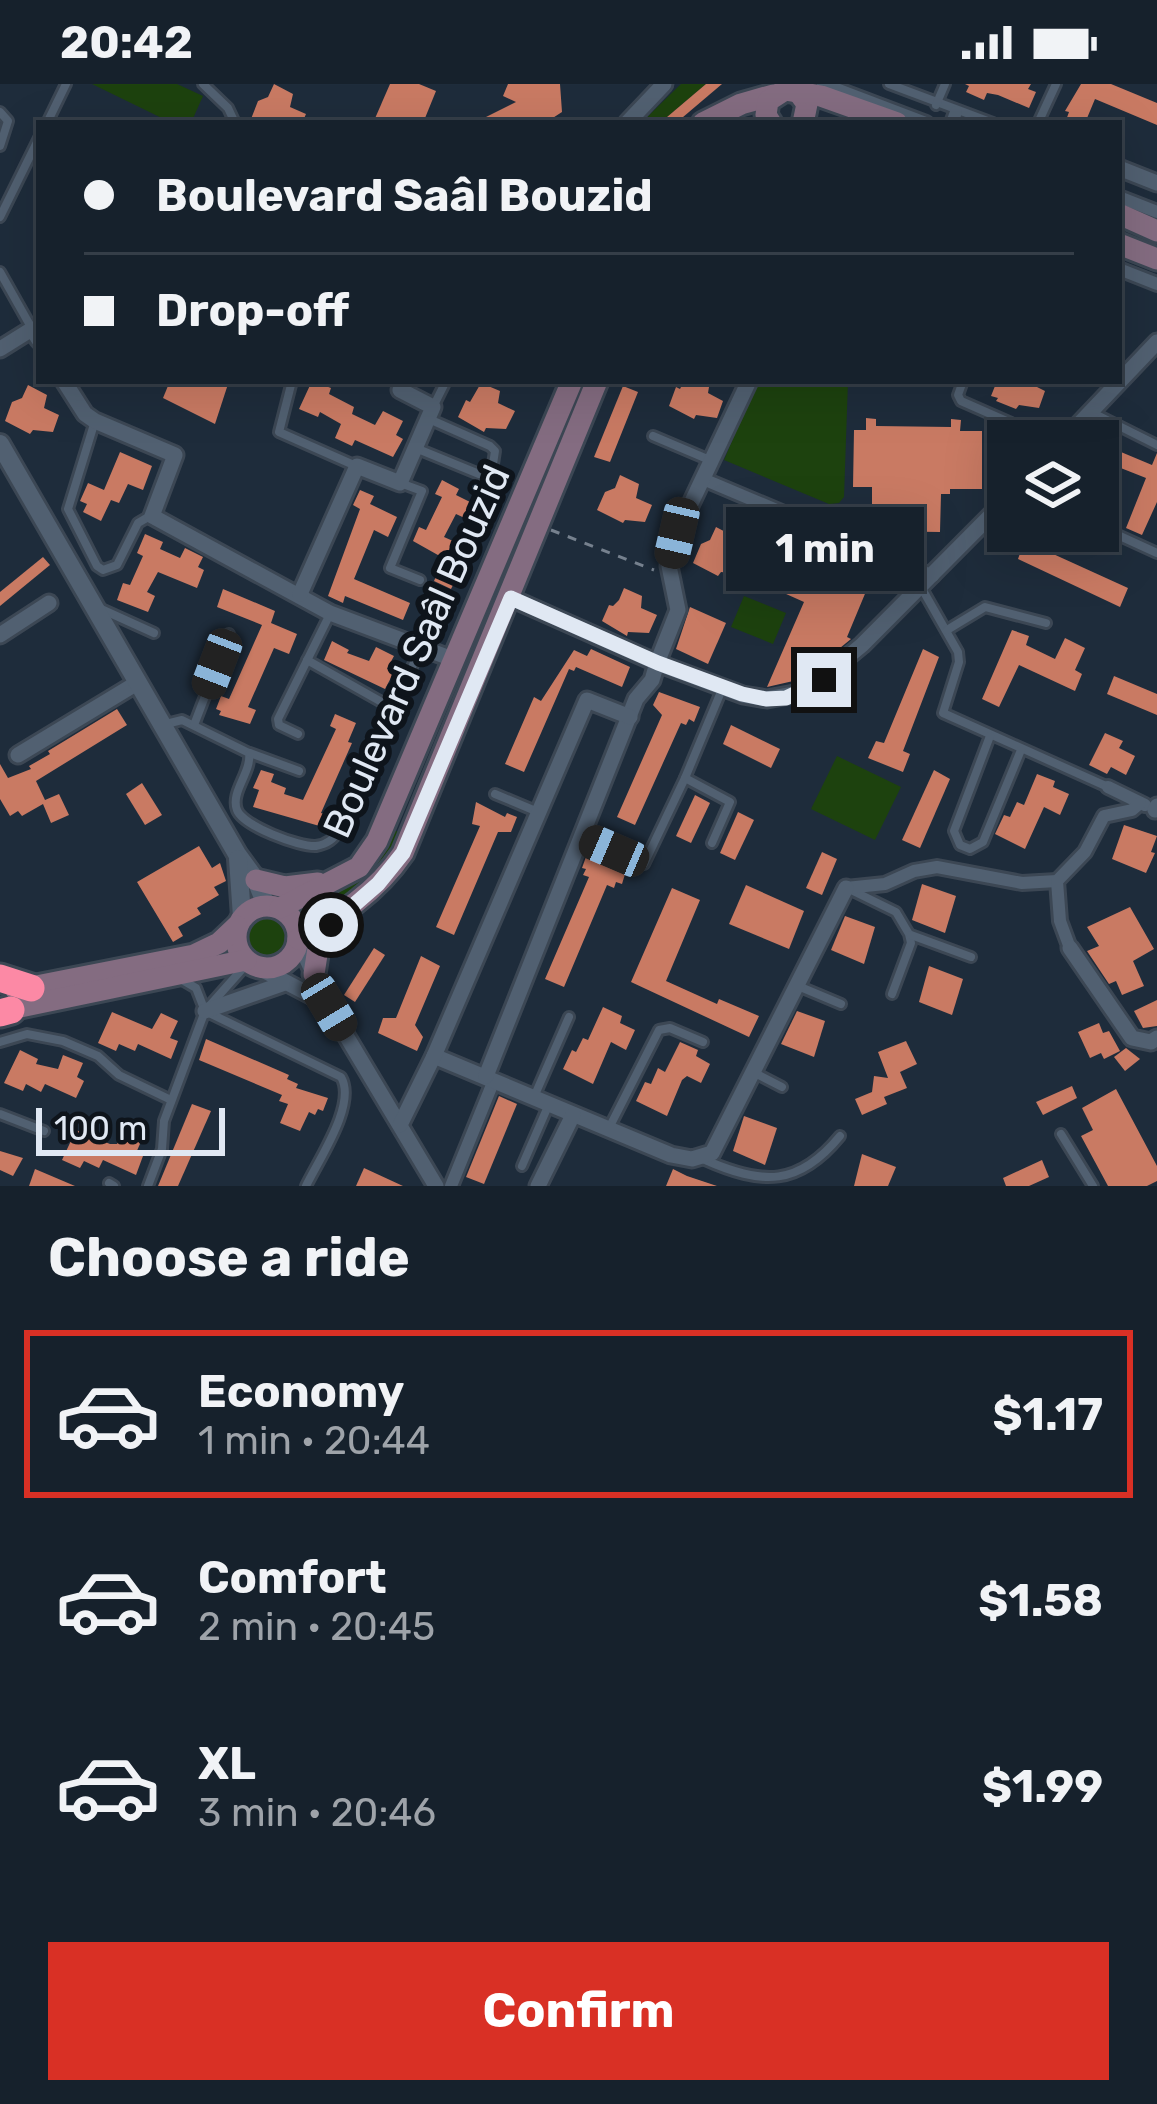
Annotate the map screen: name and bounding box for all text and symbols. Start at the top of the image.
text: 20:42 [60,16,193,69]
text: Boulevard Saâl Bouzid [156,169,653,222]
text: Drop-off [156,284,349,337]
map controls [987,420,1119,552]
button: layers [987,420,1119,552]
street label: Boulevard Saâl Bouzid [314,458,520,845]
car [651,494,703,572]
callout: 1 min [725,506,923,590]
text: 1 min [775,526,875,572]
car [187,624,247,704]
route end [797,653,851,707]
car [574,820,654,882]
route start [304,898,358,952]
car [295,967,363,1047]
scale bar [36,1102,225,1155]
text: 100 m [54,1109,147,1148]
text: Choose a ride [48,1226,410,1290]
icon: car [54,1360,162,1468]
text: Economy [198,1365,404,1418]
text: $1.17 [993,1388,1103,1441]
text: 1 min · 20:44 [198,1418,430,1464]
icon: car [54,1546,162,1654]
text: Comfort [198,1551,387,1604]
text: $1.58 [978,1574,1103,1627]
text: 2 min · 20:45 [198,1604,435,1650]
icon: car [54,1732,162,1840]
text: XL [198,1737,256,1790]
text: $1.99 [982,1760,1103,1813]
text: 3 min · 20:46 [198,1790,436,1836]
button: Confirm [48,1942,1109,2080]

